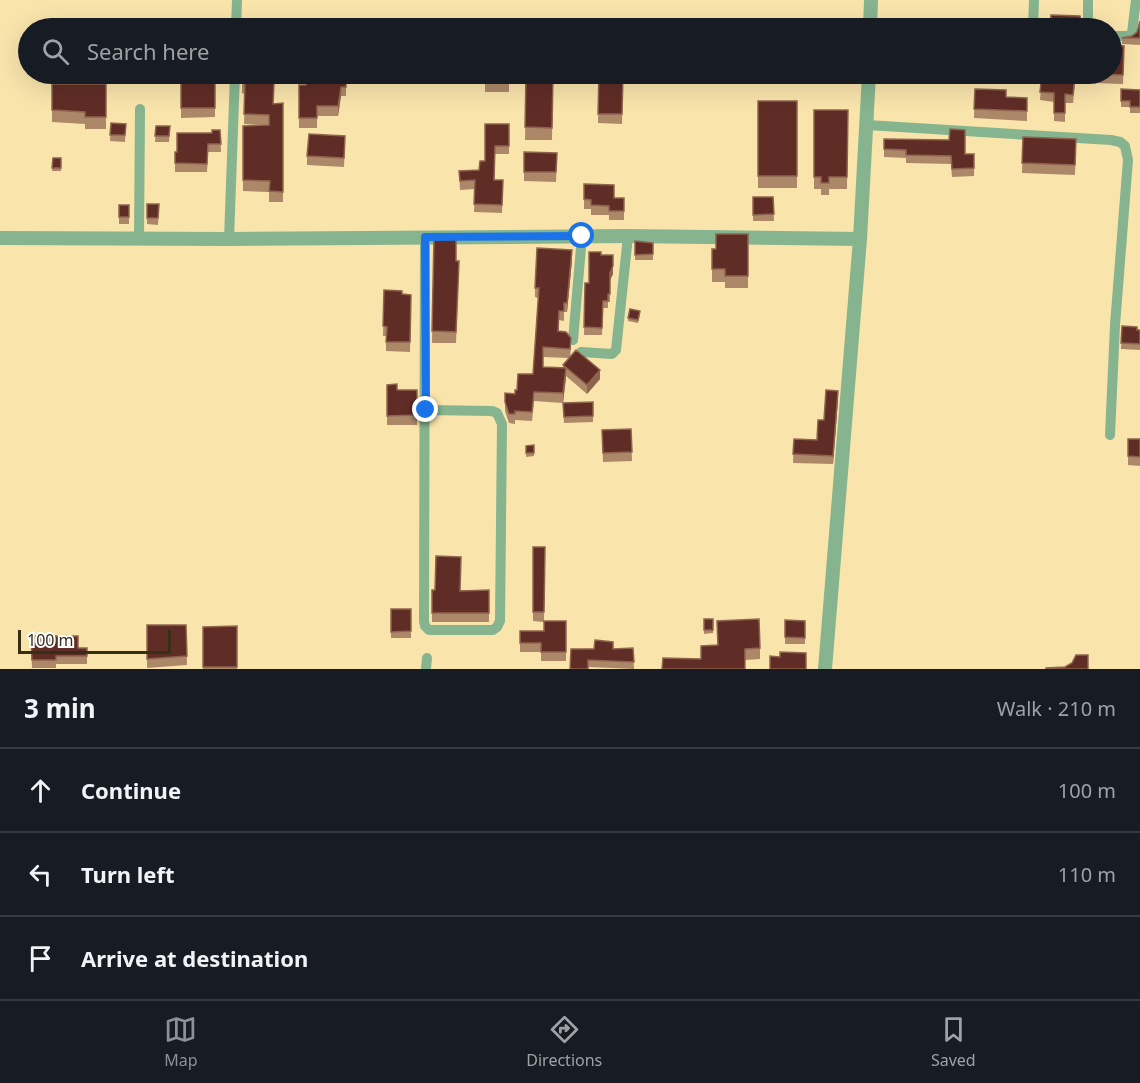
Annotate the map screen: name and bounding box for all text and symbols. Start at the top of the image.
search box [18,18,1122,84]
icon: search [39,35,72,68]
text: Search here [87,36,209,66]
route start [568,222,594,248]
route end [412,396,438,422]
scale bar [18,627,171,654]
text: 100 m [27,629,74,651]
text: 3 min [24,690,96,726]
text: Walk · 210 m [997,695,1116,722]
icon: ahead [24,774,57,807]
text: Continue [81,775,181,805]
text: 100 m [1058,777,1116,804]
icon: left [24,858,57,891]
text: Turn left [81,859,175,889]
text: 110 m [1058,861,1116,888]
icon: arrive [24,942,57,975]
text: Arrive at destination [81,943,308,973]
tab: Map [164,1013,198,1071]
tab: Directions [526,1013,602,1071]
tab: Saved [931,1013,976,1071]

